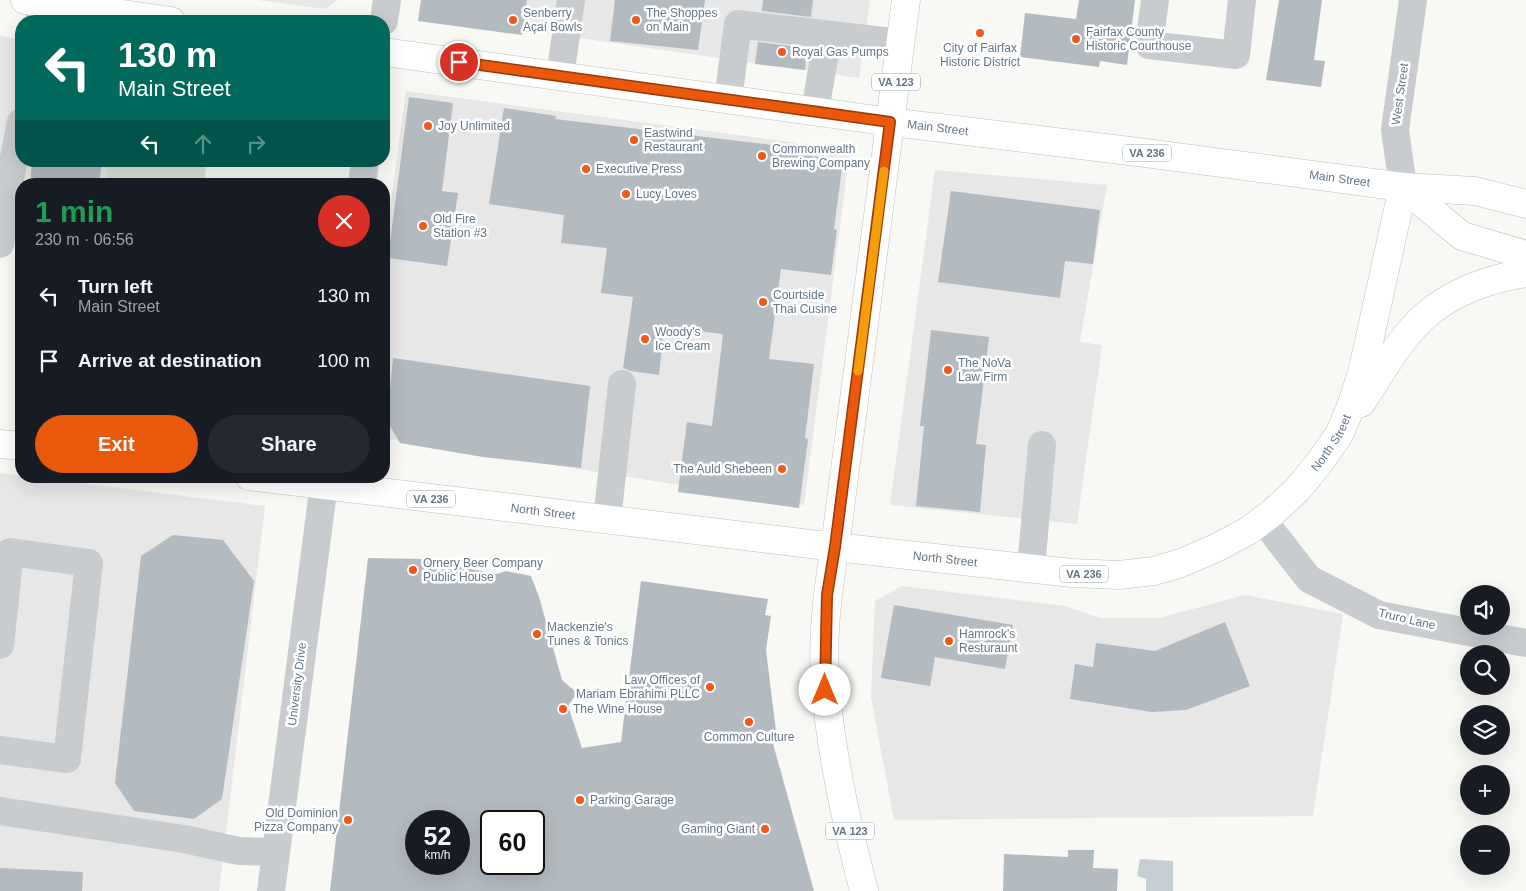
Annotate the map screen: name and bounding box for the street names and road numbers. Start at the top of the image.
street label: West Street [1389,61,1411,126]
road number: VA 123 [872,74,920,90]
street label: Main Street [906,117,970,138]
road number: VA 236 [1123,144,1171,162]
street label: Main Street [1308,168,1372,190]
street label: North Street [1308,412,1354,474]
road number: VA 236 [407,490,455,508]
street label: North Street [510,501,577,523]
street label: North Street [912,549,979,570]
road number: VA 236 [1060,566,1108,582]
street label: Truro Lane [1377,606,1437,632]
street label: University Drive [285,641,309,727]
road number: VA 123 [826,822,874,839]

